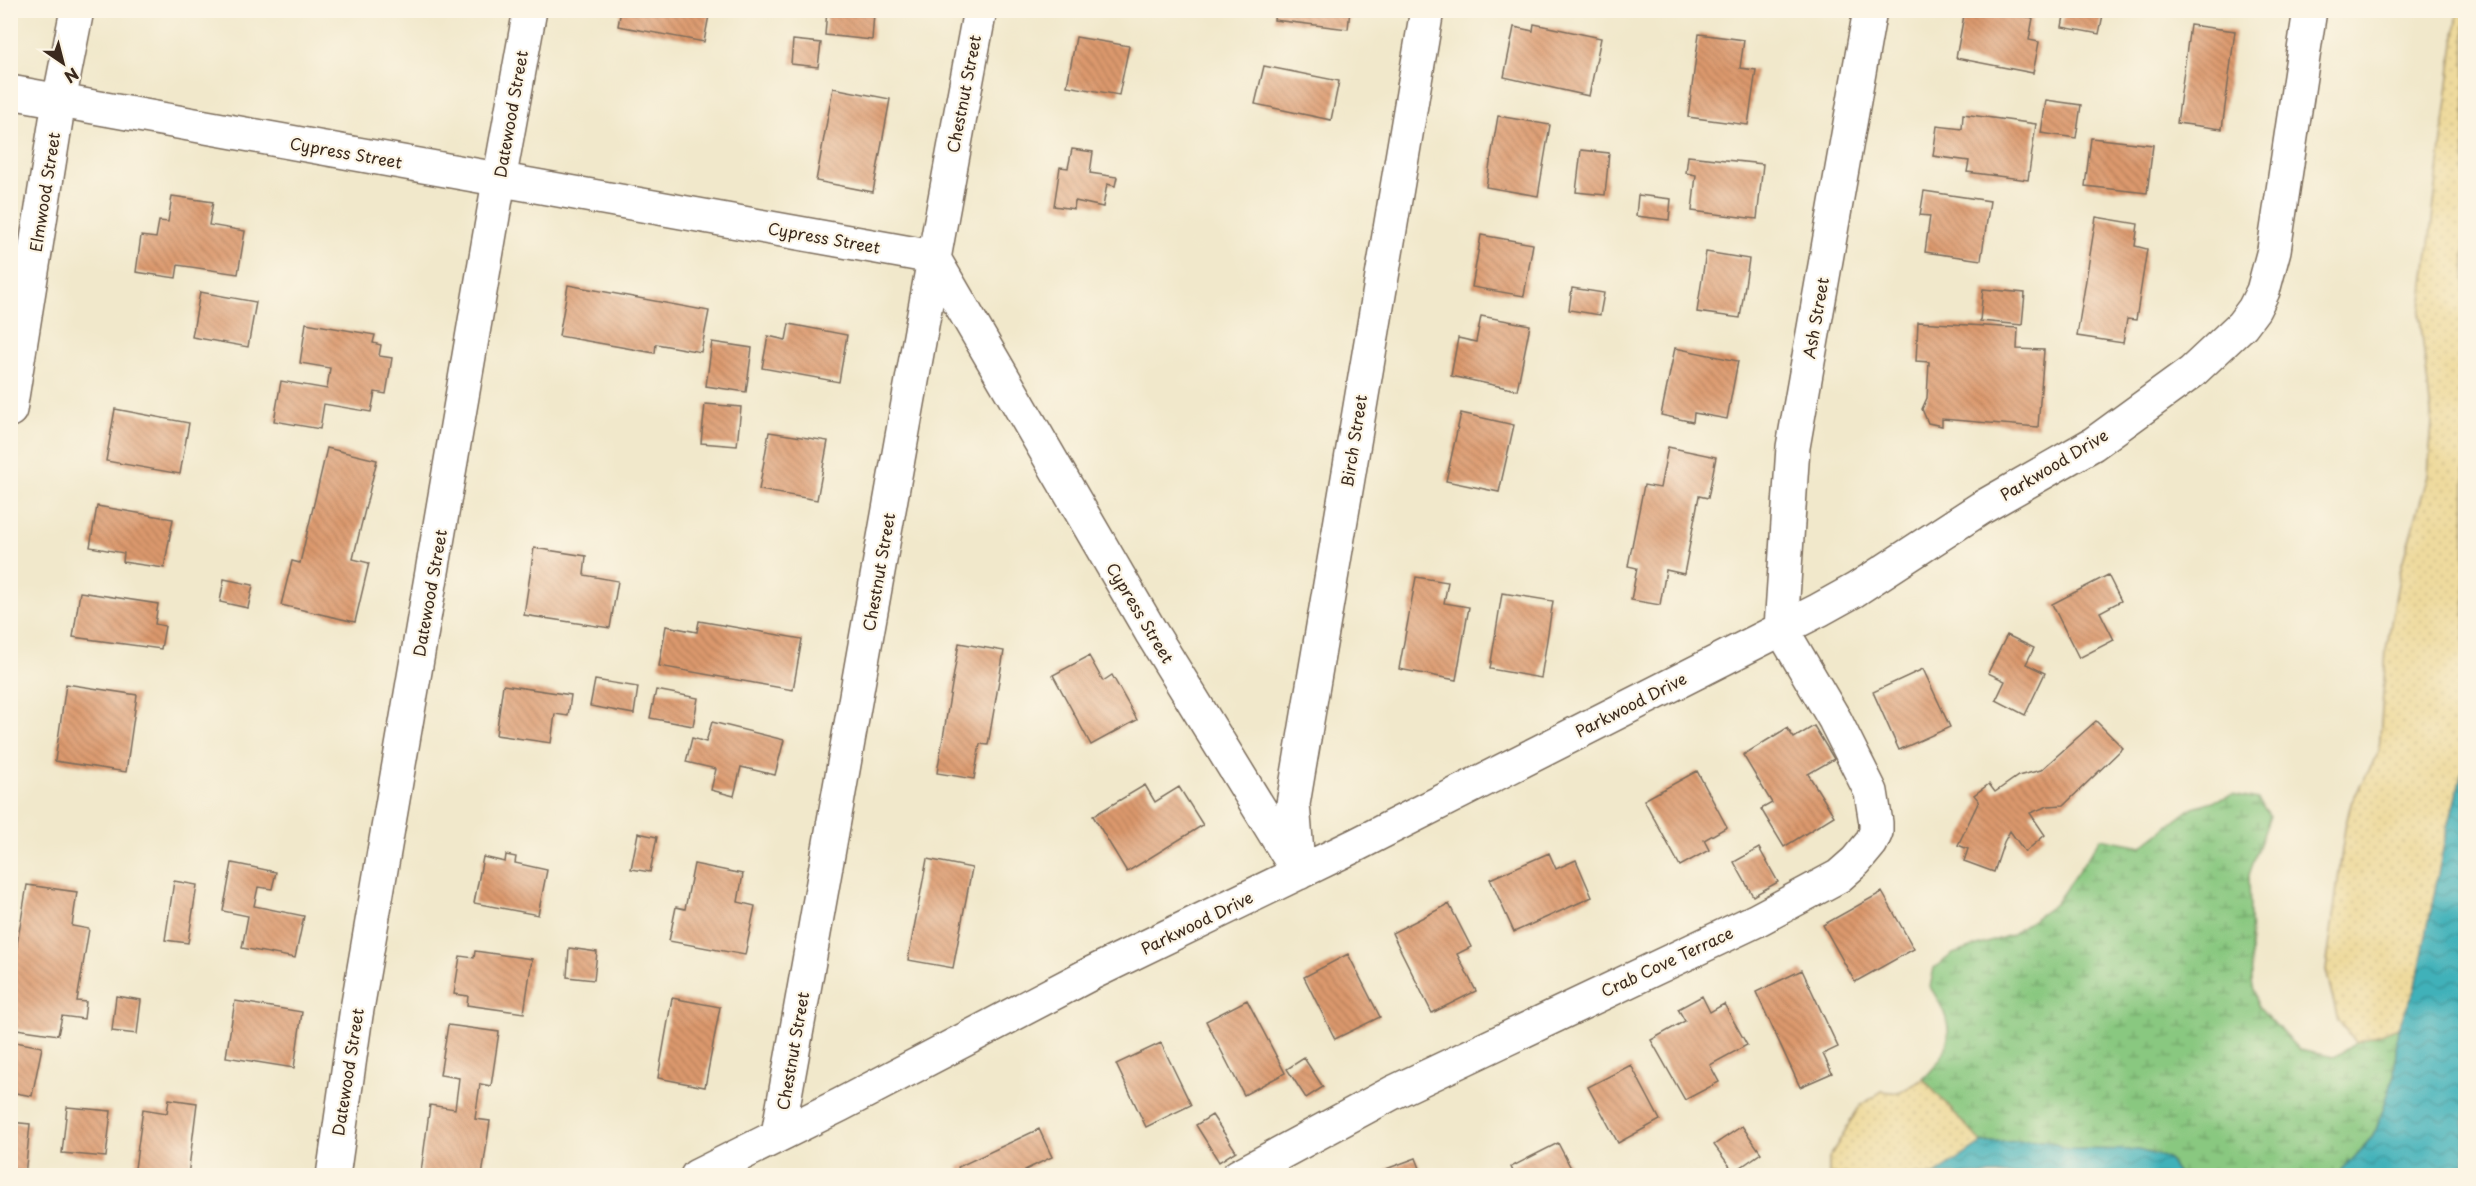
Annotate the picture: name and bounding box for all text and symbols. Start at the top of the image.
street label: Chestnut Street [940,32,986,155]
north arrow [33,33,93,93]
street label: Datewood Street [487,48,533,179]
text: N [60,63,84,90]
street label: Elmwood Street [23,130,65,253]
street label: Cypress Street [288,130,405,174]
street label: Cypress Street [766,215,883,259]
street label: Ash Street [1796,275,1834,360]
street label: Birch Street [1334,392,1372,489]
street label: Parkwood Drive [1995,422,2112,506]
street label: Chestnut Street [856,510,900,633]
street label: Datewood Street [406,527,452,658]
street label: Cypress Street [1101,558,1181,668]
street label: Parkwood Drive [1571,666,1690,743]
street label: Parkwood Drive [1136,885,1257,960]
street label: Crab Cove Terrace [1596,920,1737,1002]
street label: Chestnut Street [770,989,814,1112]
street label: Datewood Street [325,1006,369,1137]

